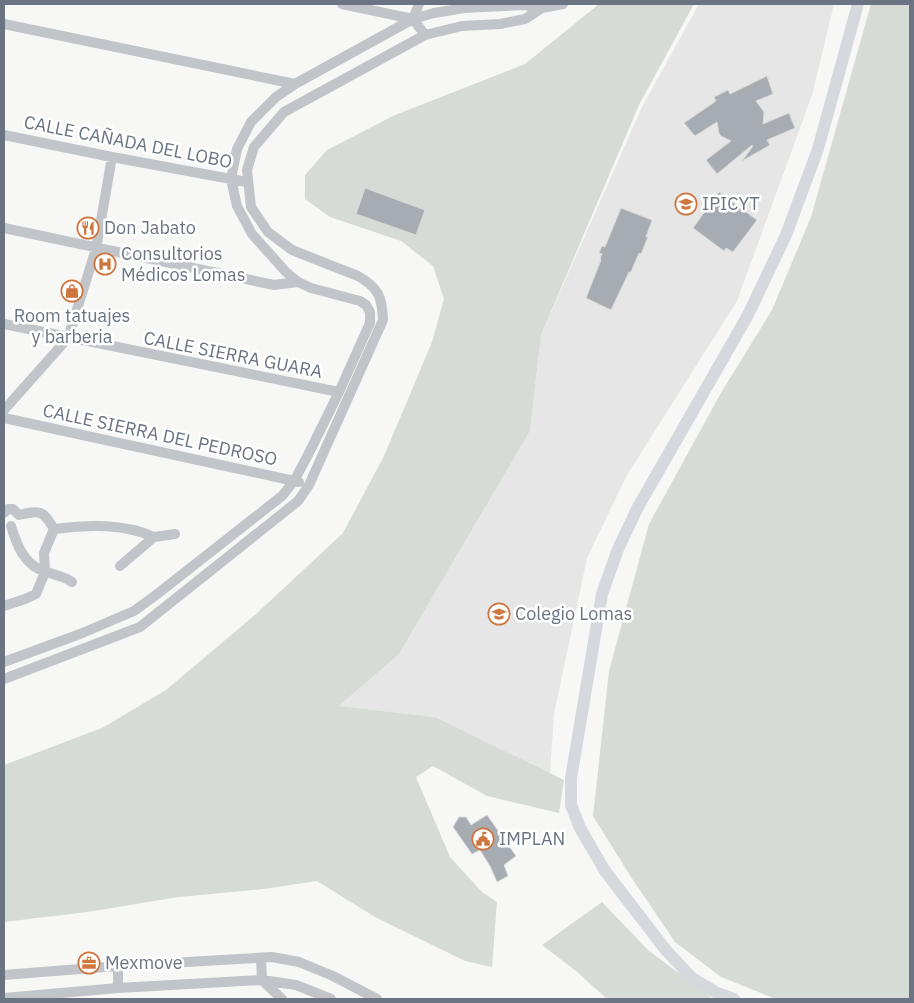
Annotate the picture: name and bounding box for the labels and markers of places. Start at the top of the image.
school or university icon: IPICYT [674,192,698,216]
place label: IPICYT [702,192,759,215]
restaurant icon: Don Jabato [76,216,100,240]
place label: Don Jabato [104,216,196,239]
place label: Consultorios Médicos Lomas [121,242,246,286]
hospital icon: Consultorios Médicos Lomas [93,252,117,276]
shop icon: Room tatuajes y barberia [60,279,84,303]
place label: Room tatuajes y barberia [14,304,130,348]
school or university icon: Colegio Lomas [487,602,511,626]
place label: Colegio Lomas [515,602,632,625]
public building icon: IMPLAN [471,827,495,851]
place label: IMPLAN [499,827,565,850]
office icon: Mexmove [77,951,101,975]
place label: Mexmove [105,951,183,974]

